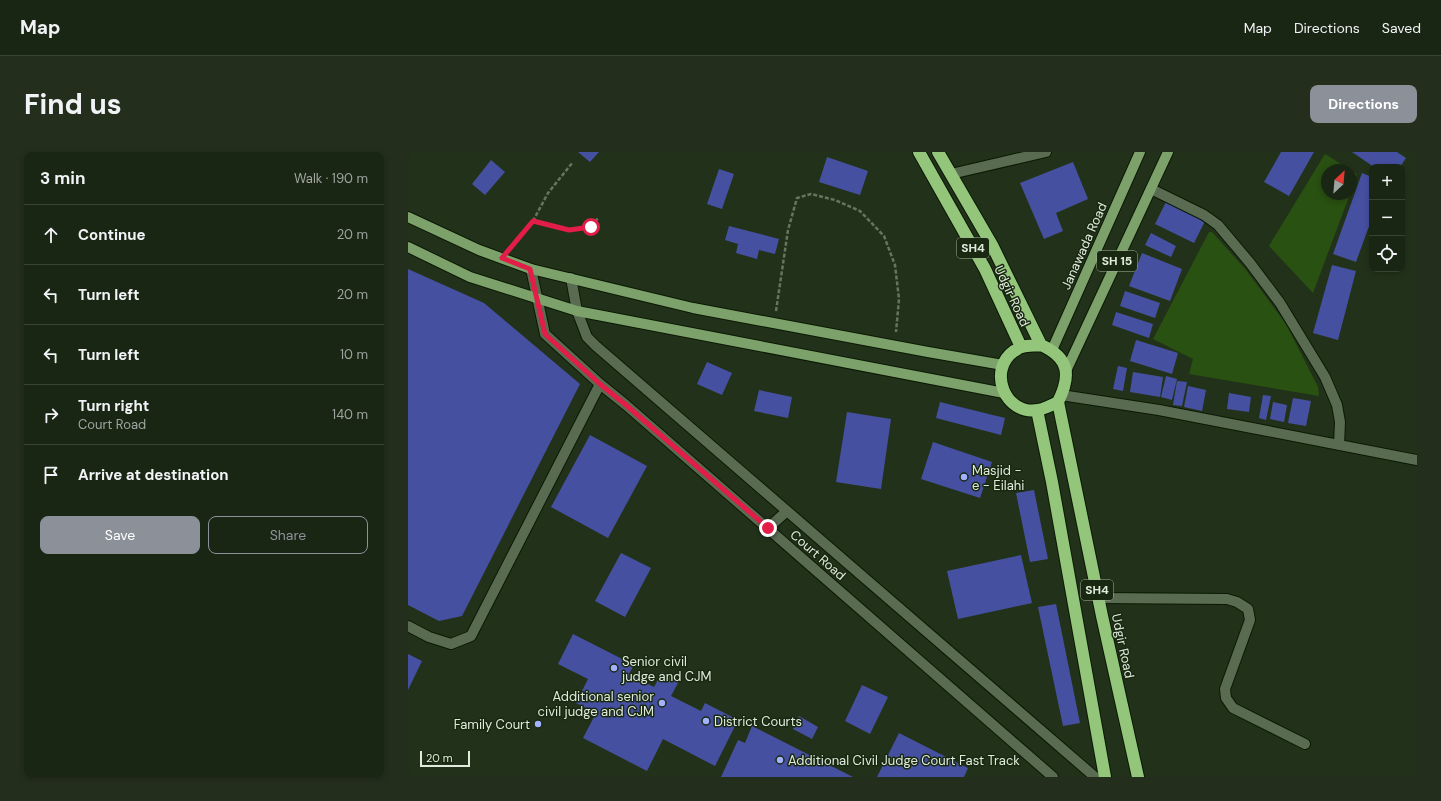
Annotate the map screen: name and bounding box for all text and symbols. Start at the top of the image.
text: Map [20,15,60,40]
text: Map [1244,19,1272,37]
text: Directions [1294,19,1360,37]
text: Saved [1382,19,1421,37]
button: Directions [1310,85,1417,123]
text: Find us [24,86,122,123]
north arrow [1321,164,1357,200]
map controls [1369,164,1405,272]
button: + [1369,164,1405,200]
text: 3 min [40,167,85,189]
text: Walk · 190 m [294,170,368,187]
street label: Janawada Road [1057,200,1111,292]
button: − [1369,200,1405,236]
route start [582,218,600,236]
icon: ahead [40,224,62,246]
text: Continue [78,225,146,245]
text: 20 m [337,226,368,243]
button: locate [1369,236,1405,272]
road number: SH4 [957,238,989,258]
road number: SH 15 [1097,251,1137,271]
street label: Udgir Road [990,263,1034,329]
icon: left [40,284,62,306]
text: Turn left [78,285,139,305]
text: 20 m [337,286,368,303]
icon: left [40,344,62,366]
text: Turn left [78,345,139,365]
text: 10 m [340,346,368,363]
text: Turn right [78,396,149,416]
icon: right [40,404,62,426]
text: 140 m [332,406,368,423]
text: Court Road [78,416,146,433]
place label: Masjid - e - Eilahi [972,462,1024,494]
icon: arrive [40,464,62,486]
text: Arrive at destination [78,465,229,485]
marker: Masjid - e - Eilahi [959,472,969,482]
button: Save [40,516,200,554]
button: Share [208,516,368,554]
route end [759,519,777,537]
street label: Court Road [787,526,849,584]
road number: SH4 [1081,580,1113,600]
street label: Udgir Road [1108,612,1138,680]
place label: Senior civil judge and CJM [621,653,712,685]
marker: Senior civil judge and CJM [609,663,619,673]
place label: Additional senior civil judge and CJM [538,688,654,720]
marker: Additional senior civil judge and CJM [657,698,667,708]
place label: District Courts [714,713,802,730]
place label: Family Court [454,716,530,733]
marker: District Courts [701,716,711,726]
marker: Family Court [533,719,543,729]
scale bar [420,749,470,768]
text: 20 m [426,751,452,765]
place label: Additional Civil Judge Court Fast Track [788,752,1020,769]
marker: Additional Civil Judge Court Fast Track [775,755,785,765]

